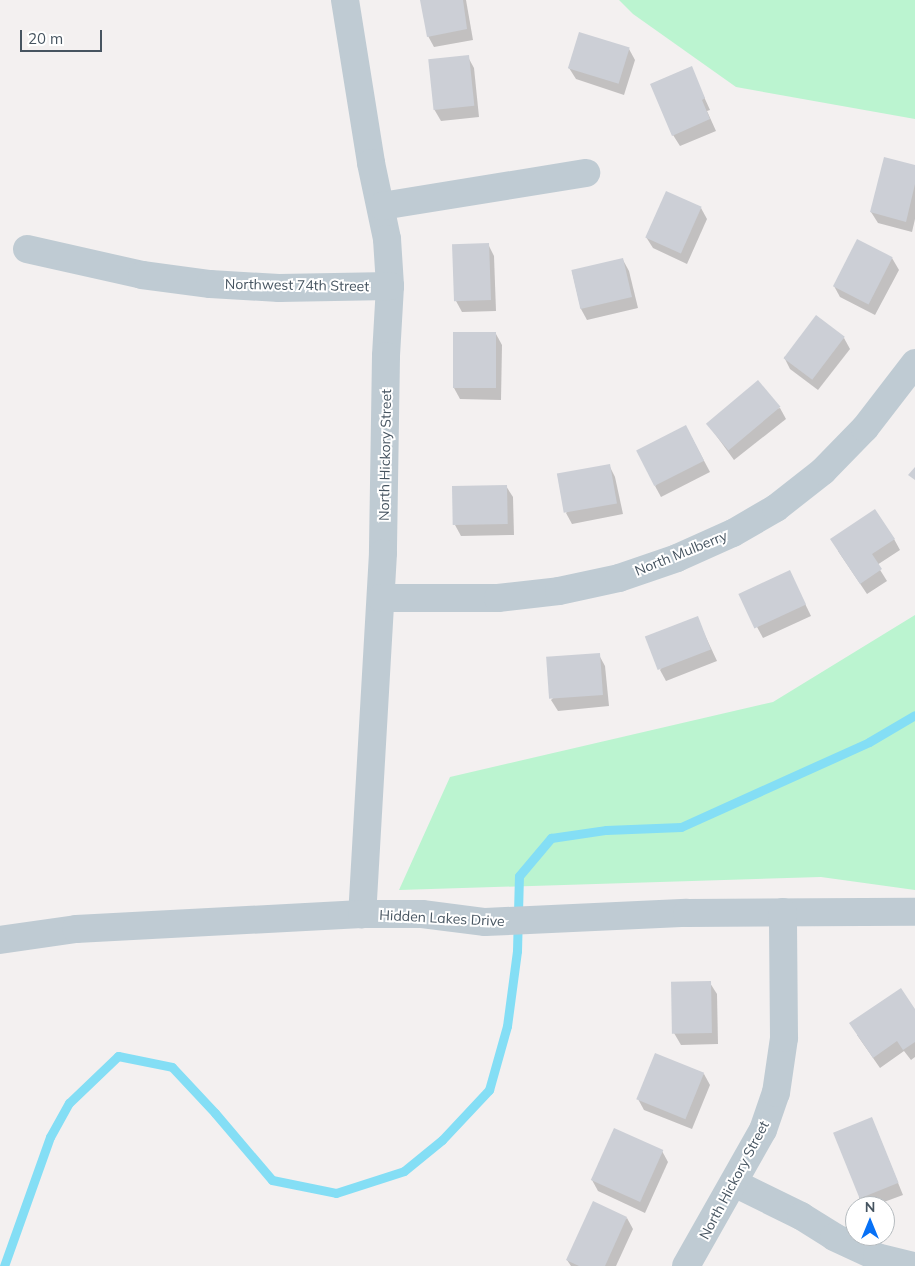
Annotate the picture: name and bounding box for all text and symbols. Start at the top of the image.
scale bar [22,20,105,52]
text: 20 m [28,29,63,48]
street label: Northwest 74th Street [225,275,369,295]
street label: North Hickory Street [375,389,395,521]
street label: North Mulberry [632,527,730,579]
street label: Hidden Lakes Drive [379,906,505,930]
street label: North Hickory Street [696,1118,772,1242]
north arrow [845,1196,895,1246]
text: N [865,1198,875,1216]

